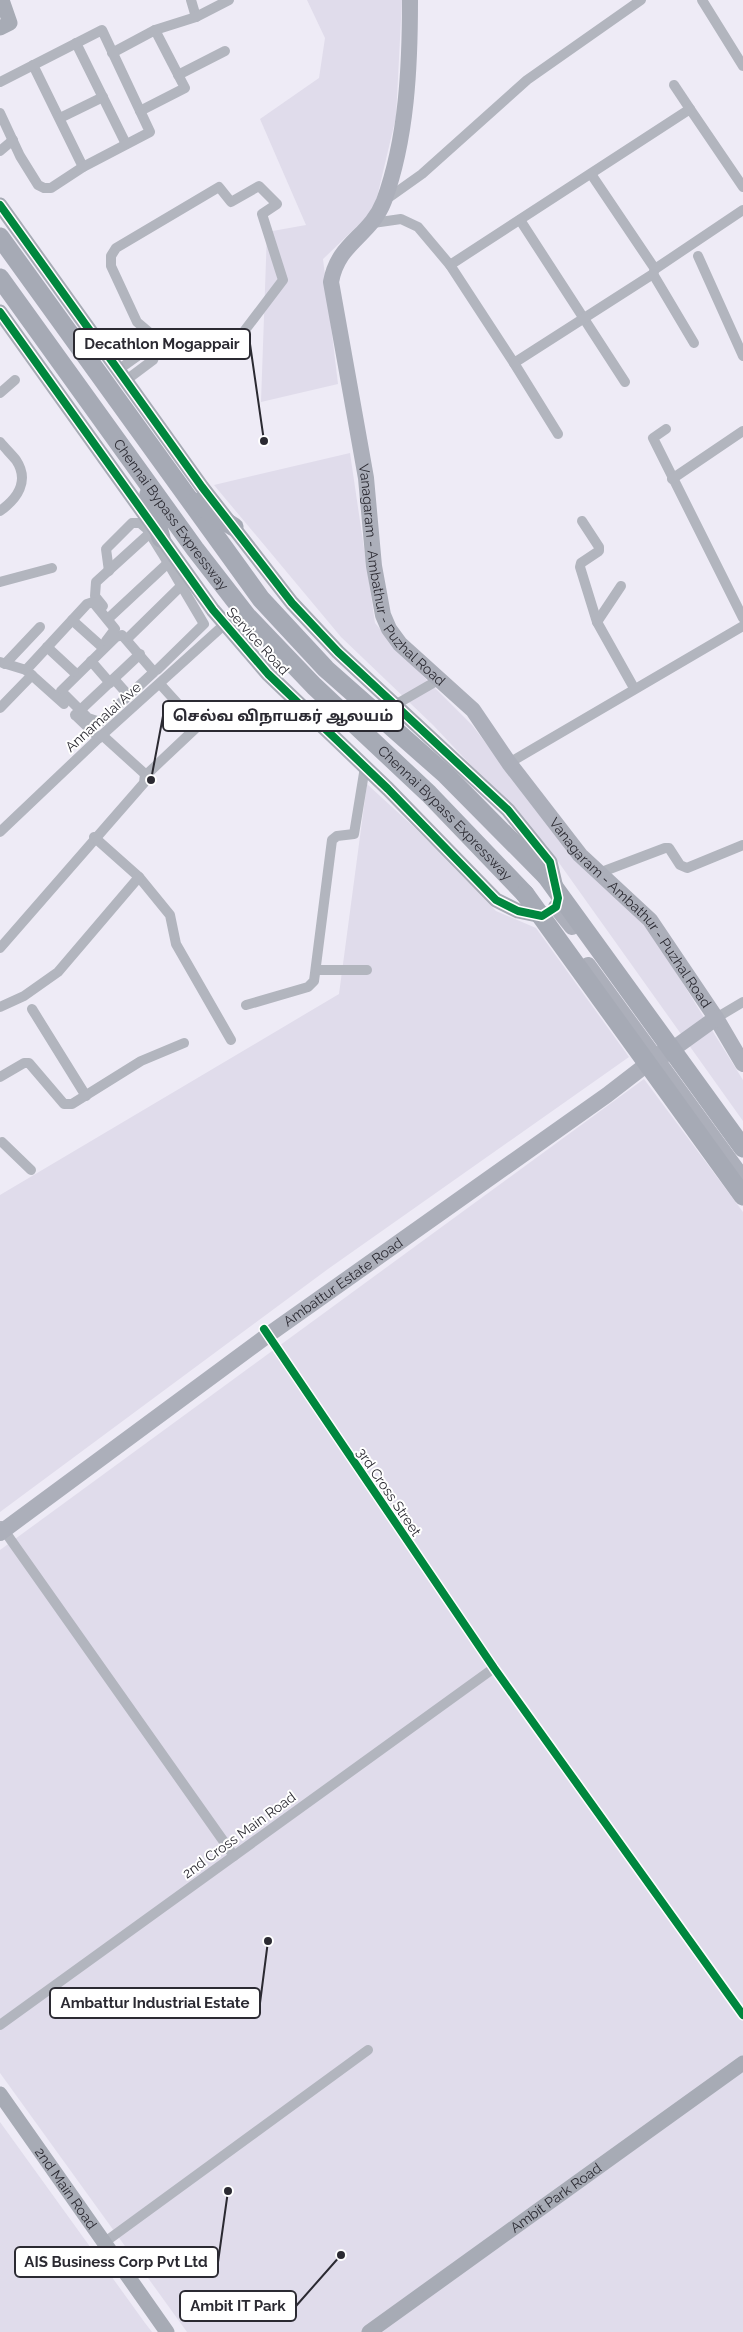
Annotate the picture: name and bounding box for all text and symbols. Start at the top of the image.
callout: Decathlon Mogappair [74,329,250,359]
text: Decathlon Mogappair [84,335,240,353]
street label: Chennai Bypass Expressway [110,436,232,594]
street label: Vanagaram - Ambathur - Puzhal Road [356,463,448,689]
street label: Service Road [224,604,292,678]
street label: Annamalai Ave [62,679,144,755]
callout: செல்வ விநாயகர் ஆலயம் [163,701,403,731]
text: செல்வ விநாயகர் ஆலயம் [173,707,393,726]
street label: Chennai Bypass Expressway [375,742,516,884]
street label: Vanagaram - Ambathur - Puzhal Road [546,815,715,1011]
street label: Ambattur Estate Road [280,1234,406,1330]
street label: 3rd Cross Street [354,1445,425,1539]
street label: 2nd Cross Main Road [179,1789,299,1881]
callout: Ambattur Industrial Estate [50,1988,260,2018]
text: Ambattur Industrial Estate [61,1994,249,2012]
street label: 2nd Main Road [32,2144,100,2232]
street label: Ambit Park Road [507,2160,604,2236]
callout: AIS Business Corp Pvt Ltd [15,2247,218,2277]
text: AIS Business Corp Pvt Ltd [24,2253,208,2271]
callout: Ambit IT Park [180,2291,296,2321]
text: Ambit IT Park [190,2297,286,2315]

